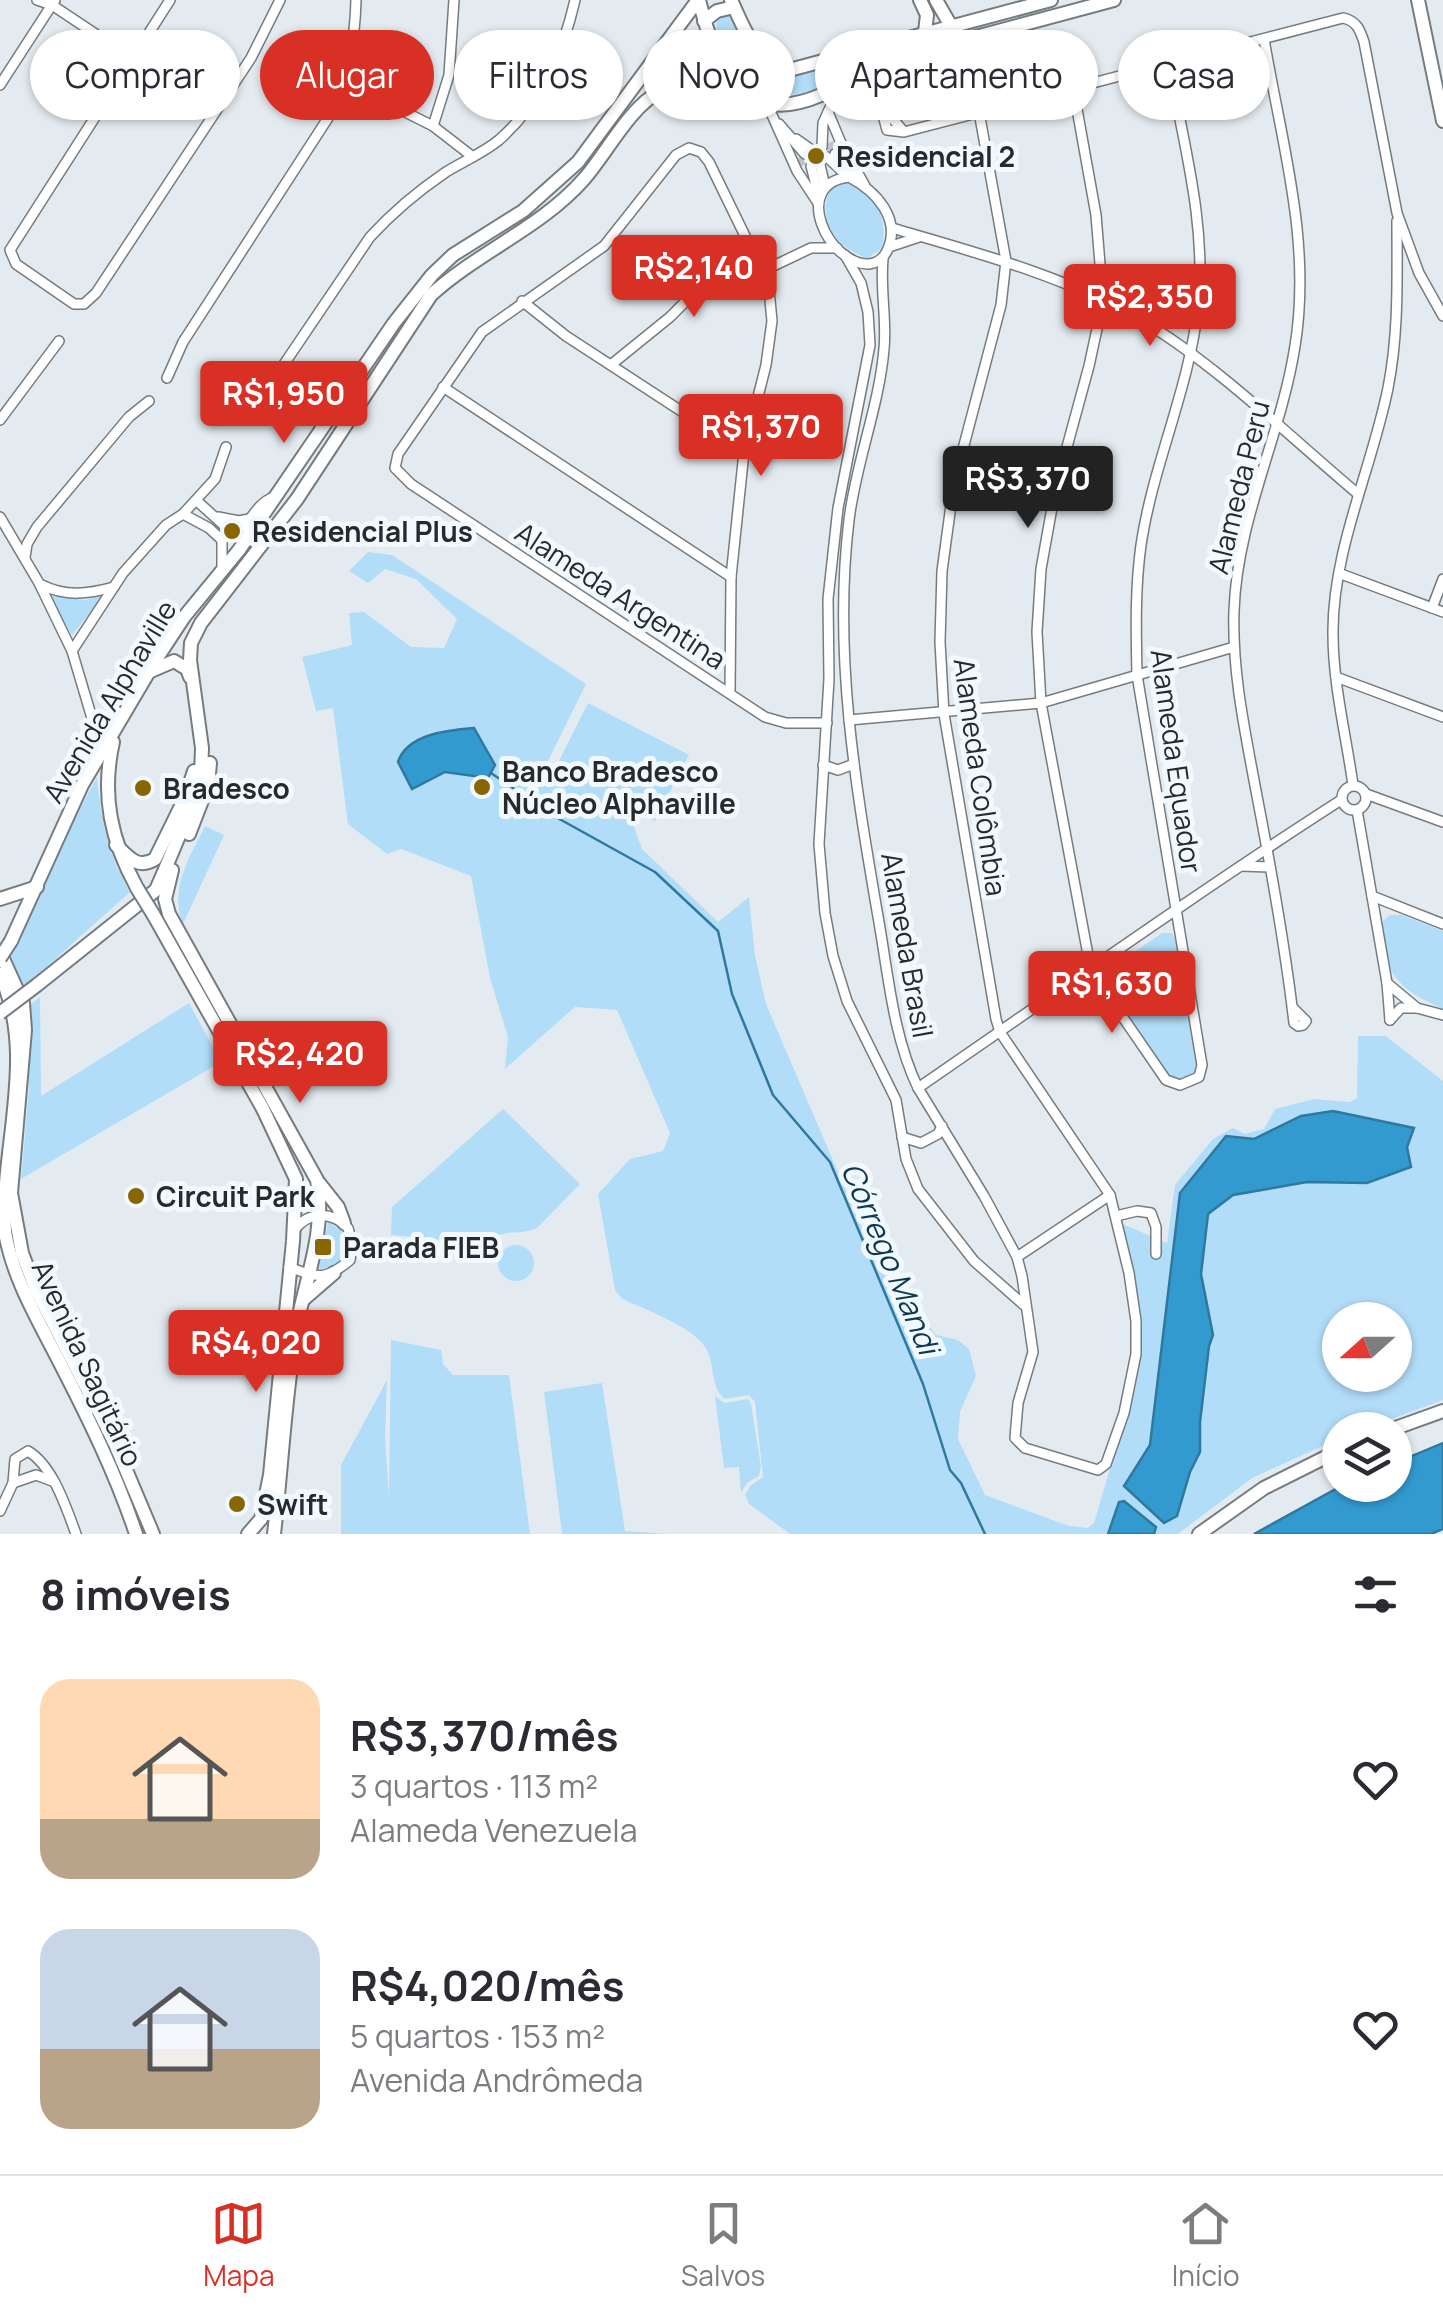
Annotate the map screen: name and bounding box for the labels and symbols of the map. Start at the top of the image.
place label: Residencial 2 [836,137,1015,175]
marker: Residencial 2 [805,145,827,167]
pin: R$2,140 [602,235,786,320]
pin: R$2,350 [1058,264,1242,349]
pin: R$1,950 [192,361,376,446]
pin: R$1,370 [669,394,853,479]
street label: Alameda Peru [1198,396,1278,578]
pin: R$3,370 [936,446,1120,531]
place label: Residencial Plus [252,512,473,550]
street label: Alameda Argentina [508,513,734,677]
marker: Residencial Plus [221,520,243,542]
street label: Avenida Alphaville [34,593,184,809]
street label: Alameda Equador [1142,647,1212,875]
street label: Alameda Colômbia [946,656,1016,898]
place label: Banco Bradesco Núcleo Alphaville [502,752,736,822]
place label: Bradesco [163,769,290,807]
marker: Banco Bradesco Núcleo Alphaville [471,776,493,798]
marker: Bradesco [132,777,154,799]
street label: Alameda Brasil [873,849,943,1041]
pin: R$1,630 [1020,951,1204,1036]
pin: R$2,420 [208,1021,392,1106]
water label: Córrego Mandi [832,1156,951,1364]
place label: Circuit Park [156,1177,315,1215]
marker: Circuit Park [125,1185,147,1207]
place label: Parada FIEB [343,1228,499,1266]
marker: Parada FIEB [312,1236,334,1258]
street label: Avenida Sagitário [24,1254,152,1472]
north arrow [1322,1302,1412,1392]
pin: R$4,020 [164,1310,348,1395]
place label: Swift [257,1485,328,1523]
marker: Swift [226,1493,248,1515]

